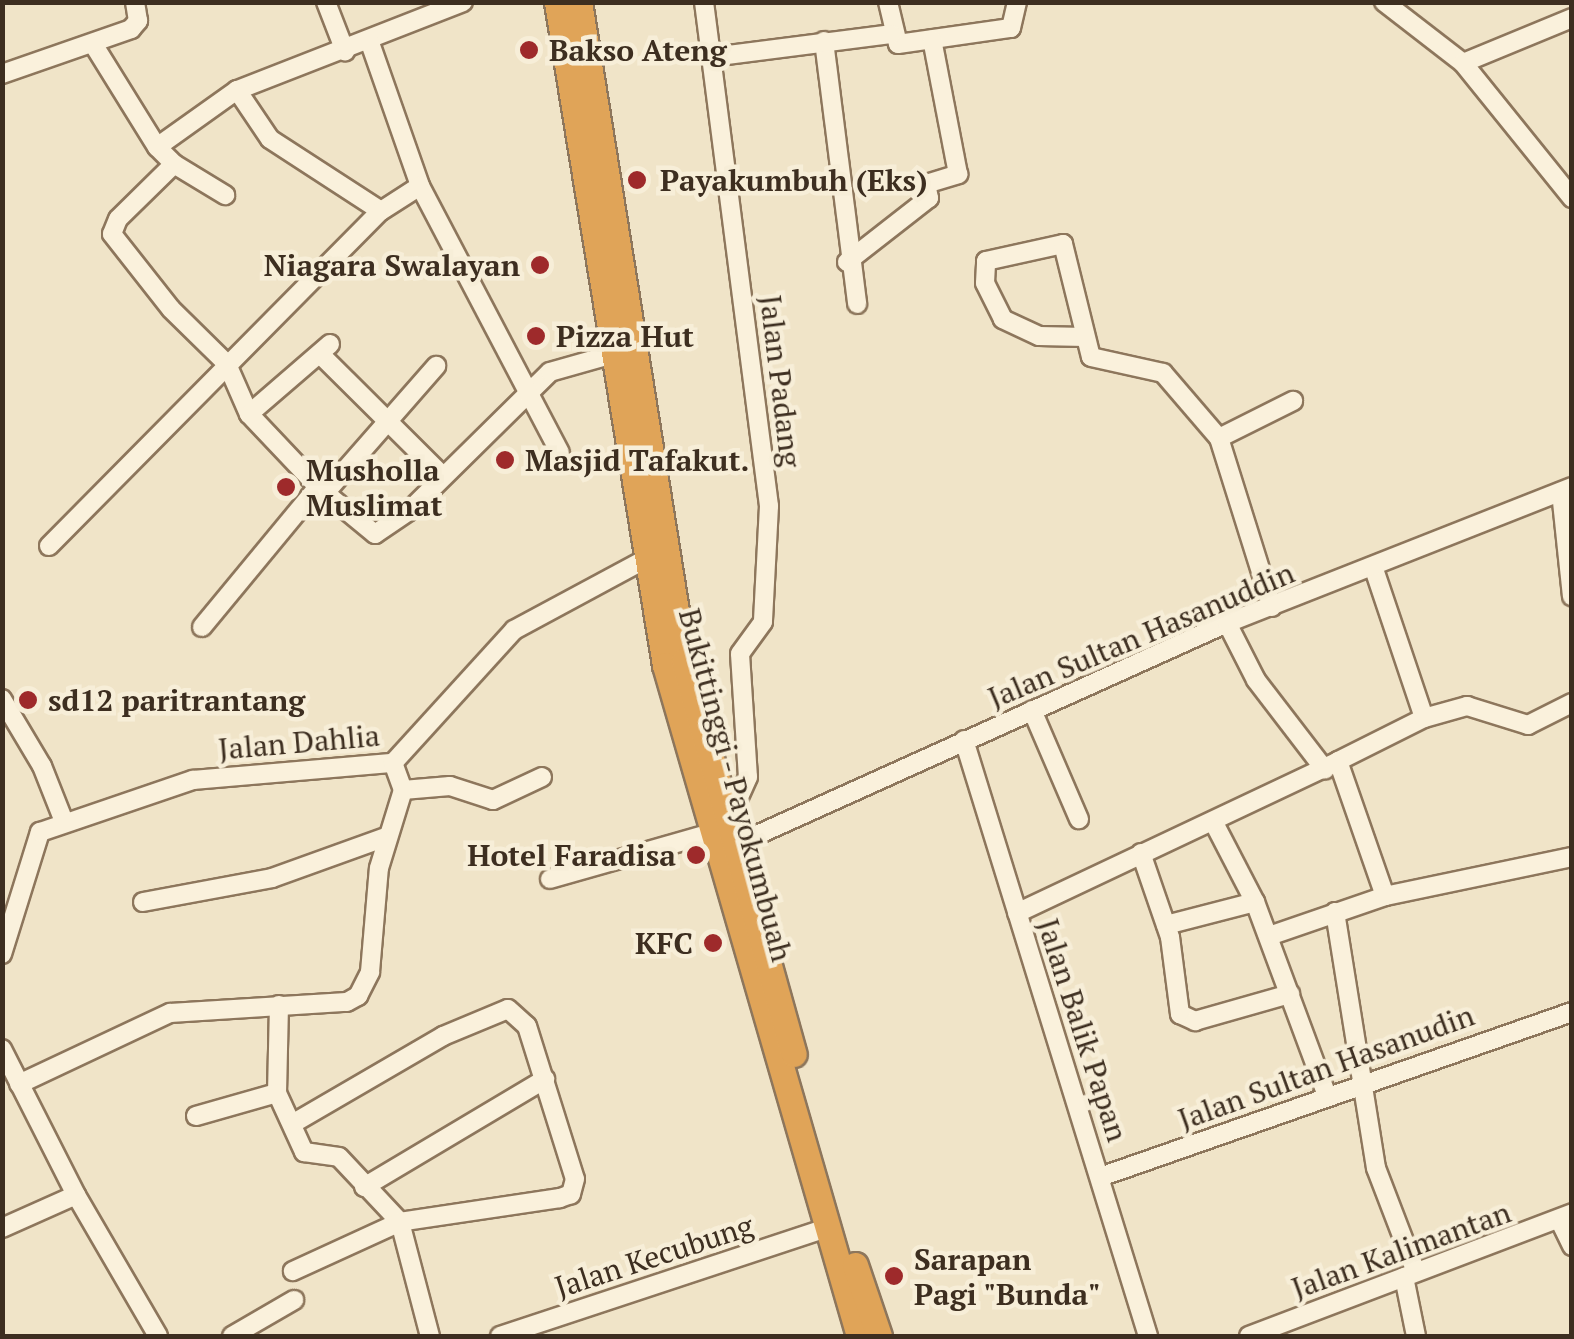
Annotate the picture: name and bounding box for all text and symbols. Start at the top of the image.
place label: Bakso Ateng [549,32,727,68]
marker: Bakso Ateng [518,39,540,61]
place label: Payakumbuh (Eks) [660,162,927,198]
marker: Payakumbuh (Eks) [624,167,650,193]
place label: Niagara Swalayan [264,247,520,283]
marker: Niagara Swalayan [529,254,551,276]
street label: Jalan Padang [753,293,809,469]
place label: Pizza Hut [556,318,694,354]
marker: Pizza Hut [525,325,547,347]
place label: Masjid Tafakut. [525,442,749,478]
marker: Masjid Tafakut. [494,449,516,471]
place label: Musholla Muslimat [306,452,442,522]
marker: Musholla Muslimat [275,476,297,498]
street label: Jalan Sultan Hasanuddin [983,554,1299,716]
street label: Bukittinggi - Payokumbuah [671,603,801,967]
place label: sd12 paritrantang [48,682,305,718]
marker: sd12 paritrantang [17,689,39,711]
street label: Jalan Dahlia [217,717,381,767]
place label: Hotel Faradisa [467,837,676,873]
marker: Hotel Faradisa [685,844,707,866]
street label: Jalan Balik Papan [1030,914,1136,1146]
place label: KFC [635,925,693,961]
marker: KFC [702,932,724,954]
street label: Jalan Sultan Hasanudin [1173,997,1479,1137]
street label: Jalan Kalimantan [1287,1194,1515,1306]
street label: Jalan Kecubung [550,1207,758,1305]
place label: Sarapan Pagi "Bunda" [914,1241,1102,1312]
marker: Sarapan Pagi "Bunda" [883,1265,905,1287]

